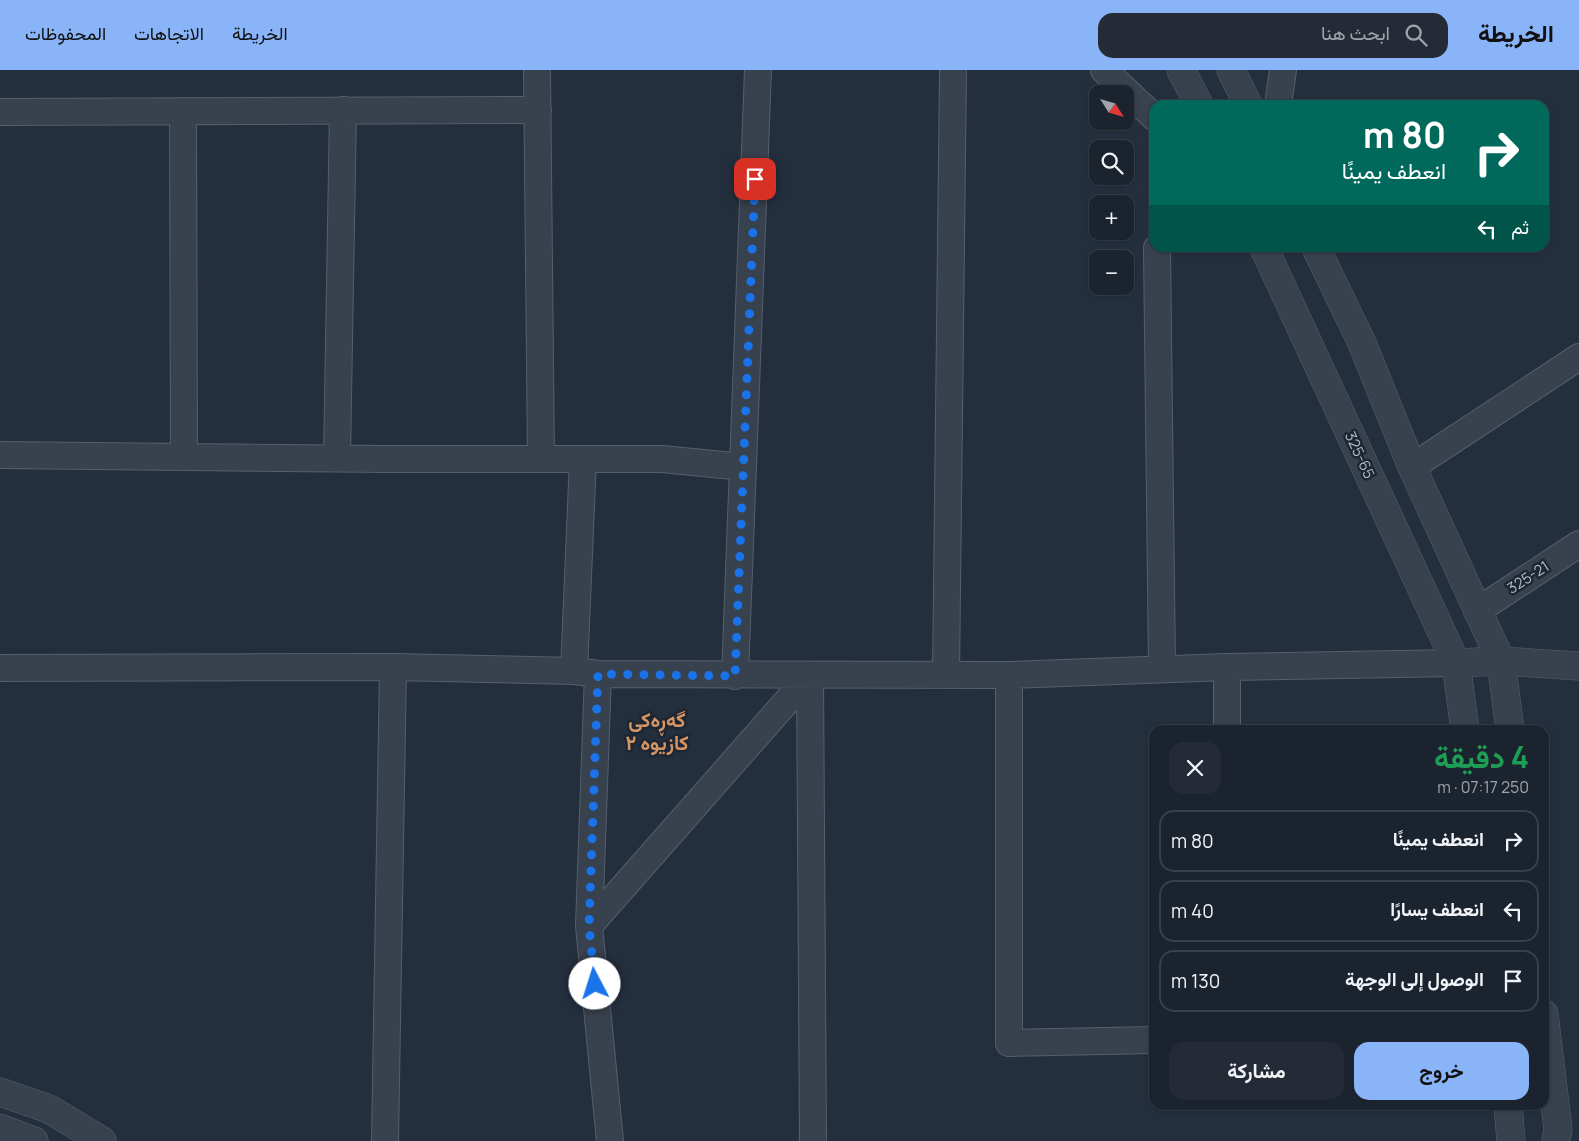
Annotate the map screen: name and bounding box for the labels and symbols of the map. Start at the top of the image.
north arrow [1089,85,1134,130]
pin [734,158,776,200]
street label: 325-65 [1340,428,1380,482]
street label: 325-21 [1503,556,1553,598]
district label: گەڕەکی کازیوە ٢ [626,706,688,756]
position arrow [568,957,620,1009]

